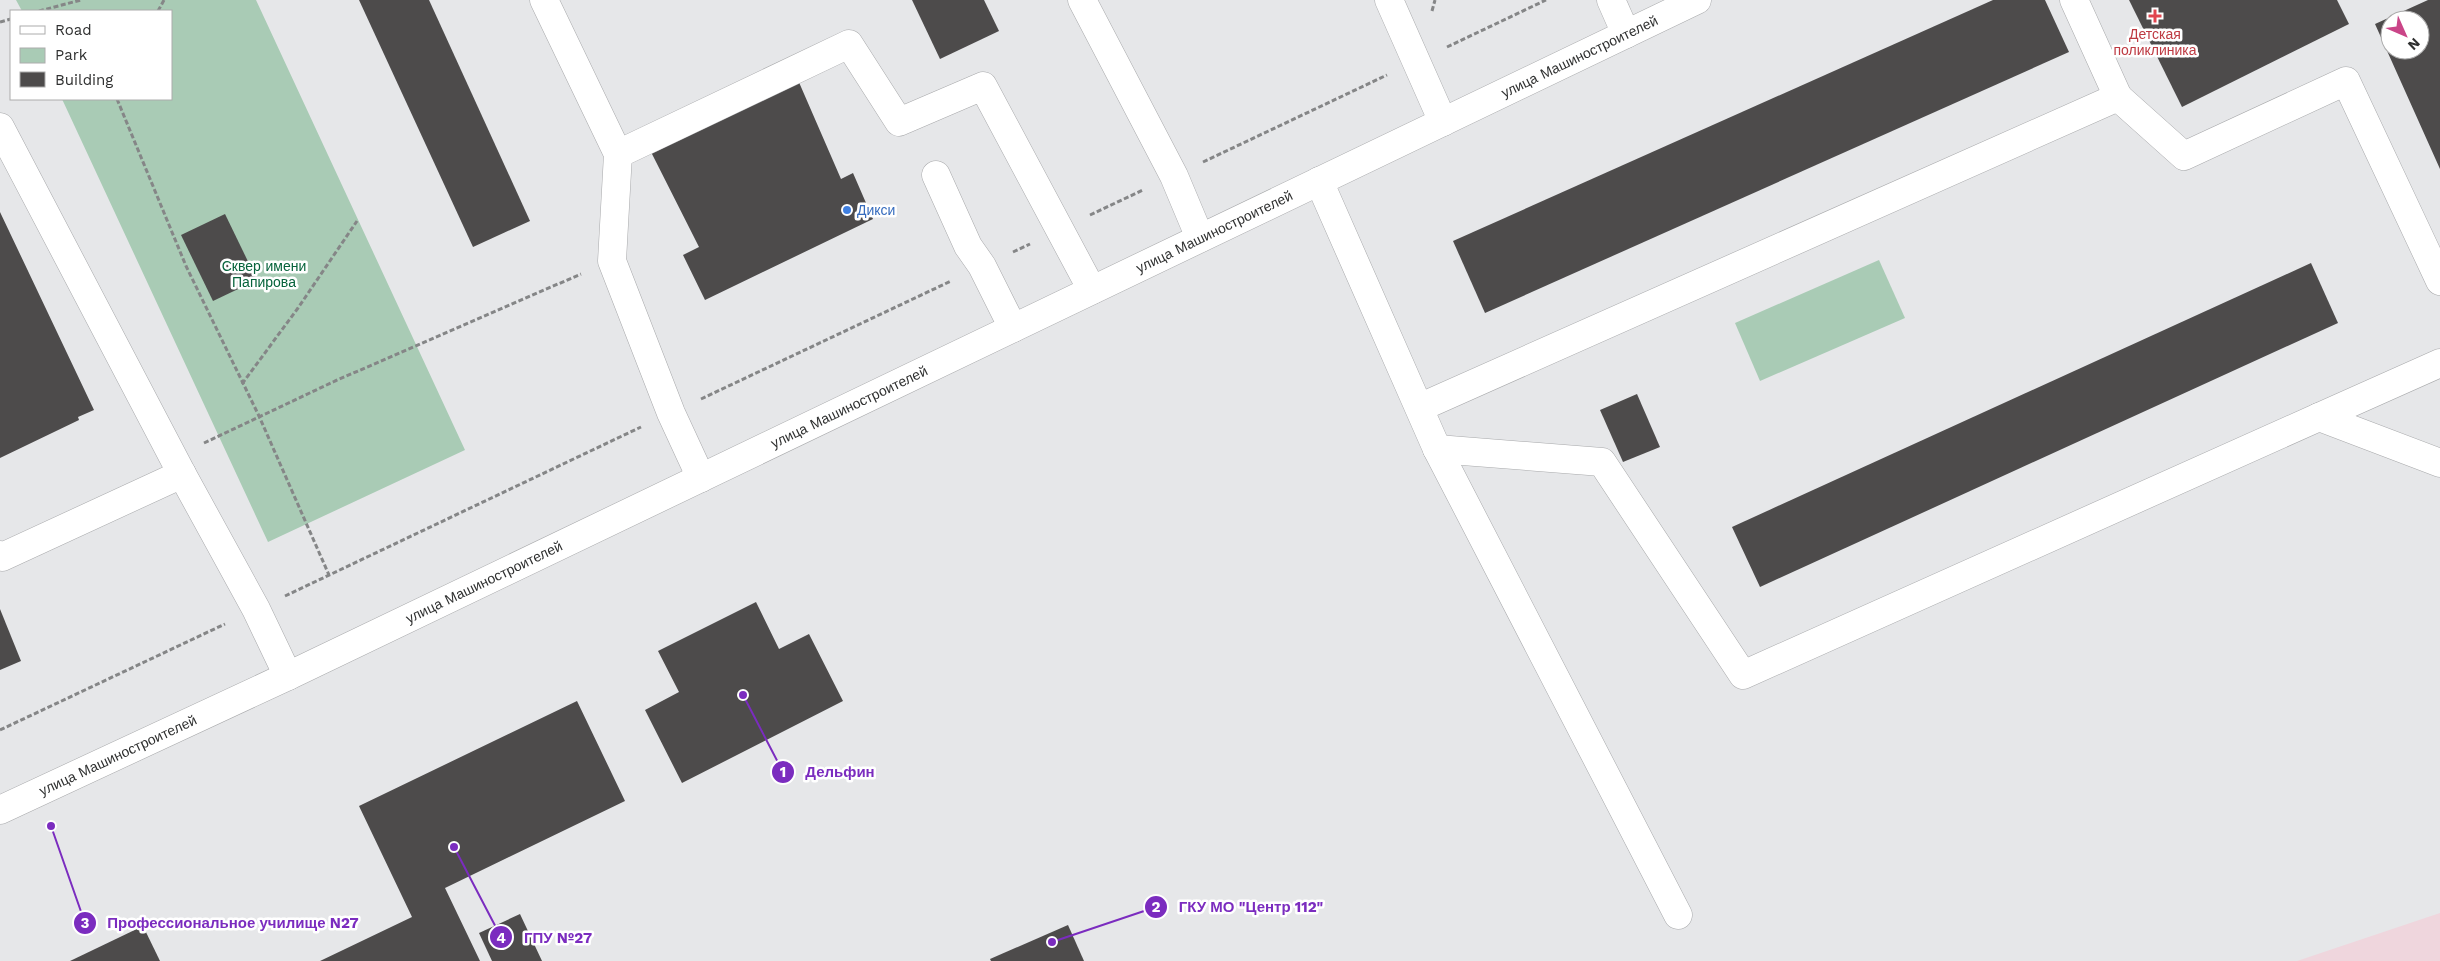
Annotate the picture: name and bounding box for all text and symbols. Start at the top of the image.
marker: Детская поликлиника [2148,9,2162,23]
legend [10,10,172,100]
north arrow [2380,10,2430,60]
street label: улица Машиностроителей [1499,12,1660,101]
text: Road [55,21,92,39]
place label: Детская поликлиника [2113,26,2197,58]
text: N [2405,35,2424,54]
text: Park [55,46,88,64]
text: Building [55,71,113,89]
street label: улица Машиностроителей [1133,187,1295,276]
place label: Дикси [857,202,895,218]
marker: Дикси [841,204,853,216]
park label: Сквер имени Папирова [222,258,306,290]
street label: улица Машиностроителей [768,362,930,451]
street label: улица Машиностроителей [403,538,565,626]
street label: улица Машиностроителей [37,712,199,799]
callout: Дельфин [771,757,885,787]
text: 1 [780,763,786,781]
text: Дельфин [805,763,875,781]
callout: ГКУ МО "Центр 112" [1144,892,1333,922]
text: 2 [1152,898,1161,916]
text: ГКУ МО "Центр 112" [1179,898,1324,916]
callout: Профессиональное училище N27 [72,908,368,938]
text: 3 [81,914,90,932]
text: Профессиональное училище N27 [107,914,359,932]
callout: ГПУ №27 [489,922,602,952]
text: 4 [496,929,506,947]
text: ГПУ №27 [524,929,592,947]

